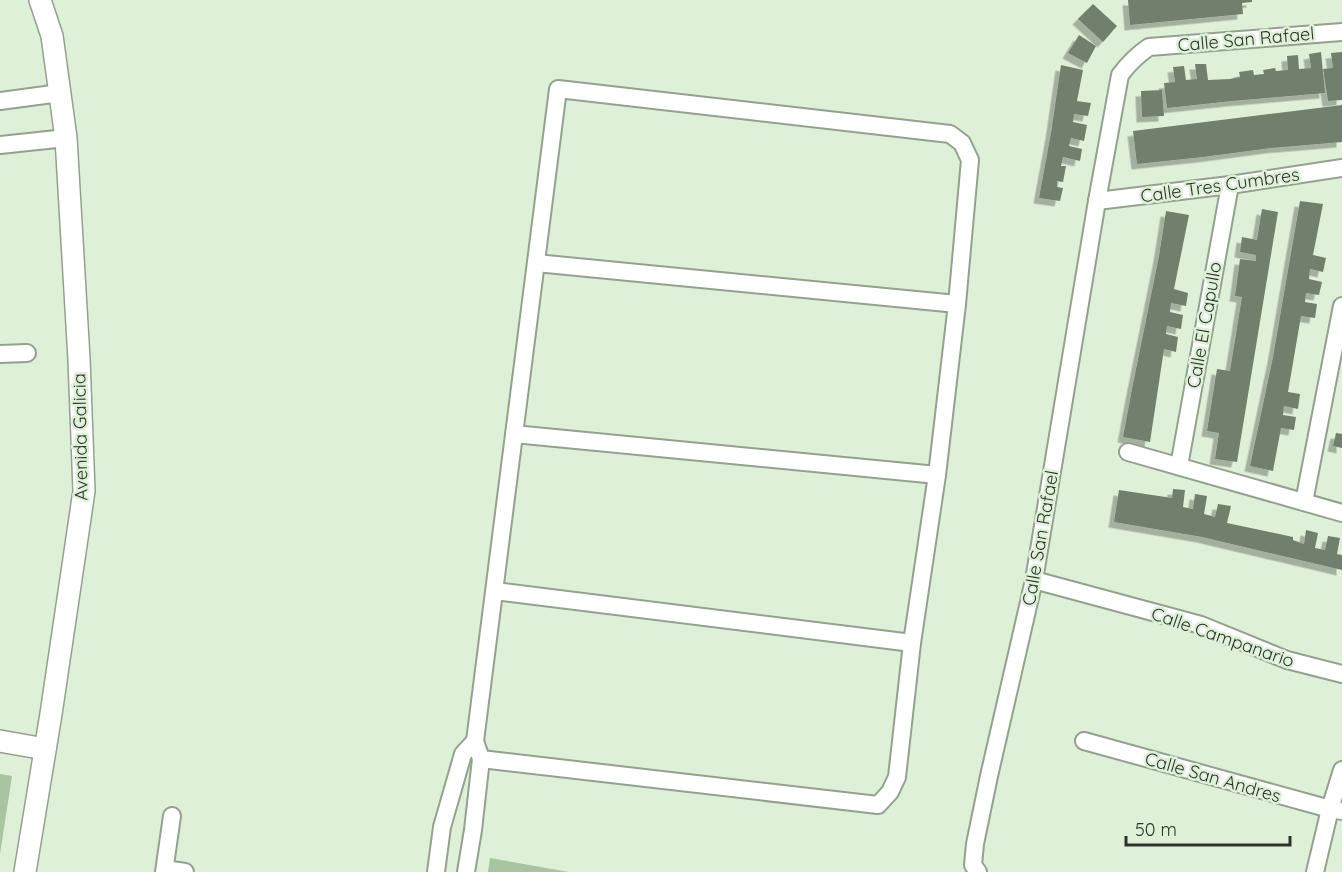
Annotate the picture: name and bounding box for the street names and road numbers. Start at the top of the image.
street label: Calle San Rafael [1177,22,1315,56]
street label: Calle Tres Cumbres [1139,162,1301,208]
street label: Calle El Capullo [1182,260,1226,390]
street label: Avenida Galicia [67,373,93,501]
street label: Calle San Rafael [1017,469,1063,607]
street label: Calle Campanario [1148,602,1298,672]
street label: Calle San Andres [1142,747,1284,807]

